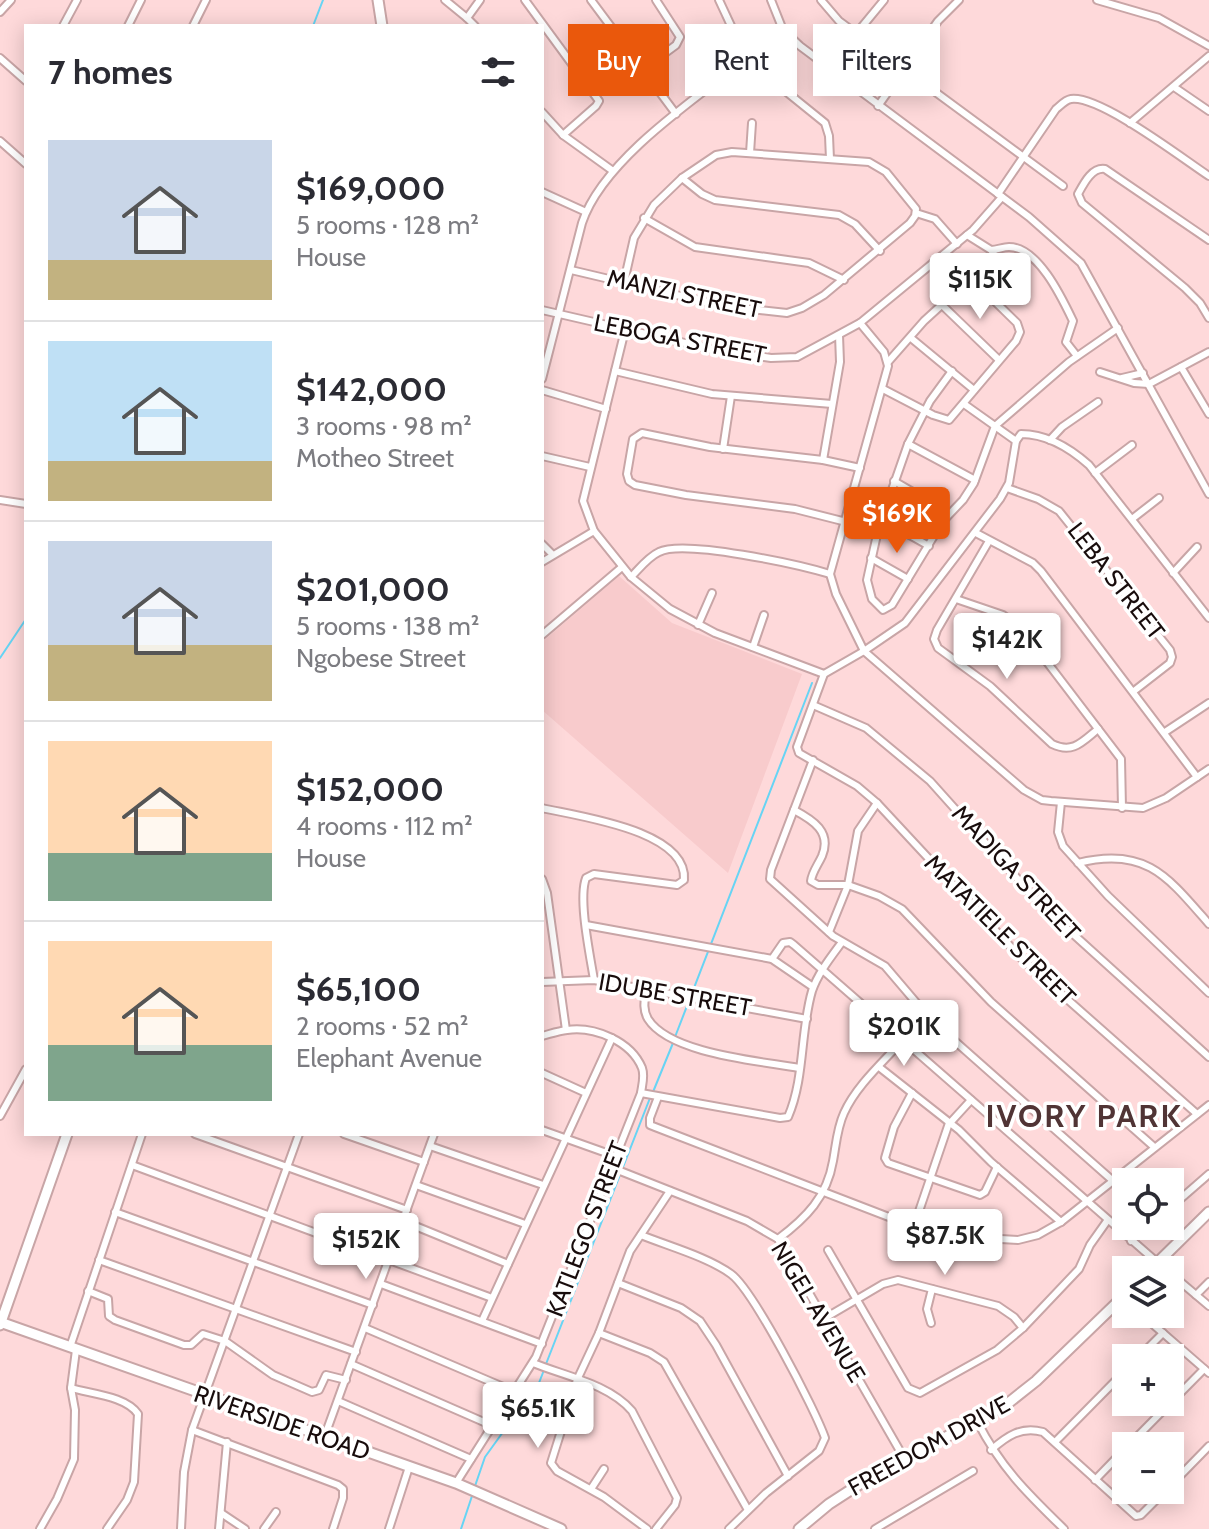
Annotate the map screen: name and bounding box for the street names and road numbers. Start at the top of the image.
street label: MANZI STREET [605,263,764,324]
street label: LEBOGA STREET [591,308,769,369]
street label: LEBA STREET [1062,516,1171,645]
street label: MADIGA STREET [946,799,1087,947]
street label: MATATIELE STREET [919,848,1082,1011]
street label: IDUBE STREET [596,967,754,1022]
street label: KATLEGO STREET [540,1137,633,1321]
street label: NIGEL AVENUE [765,1236,872,1387]
street label: RIVERSIDE ROAD [190,1379,374,1466]
street label: FREEDOM DRIVE [843,1389,1015,1502]

